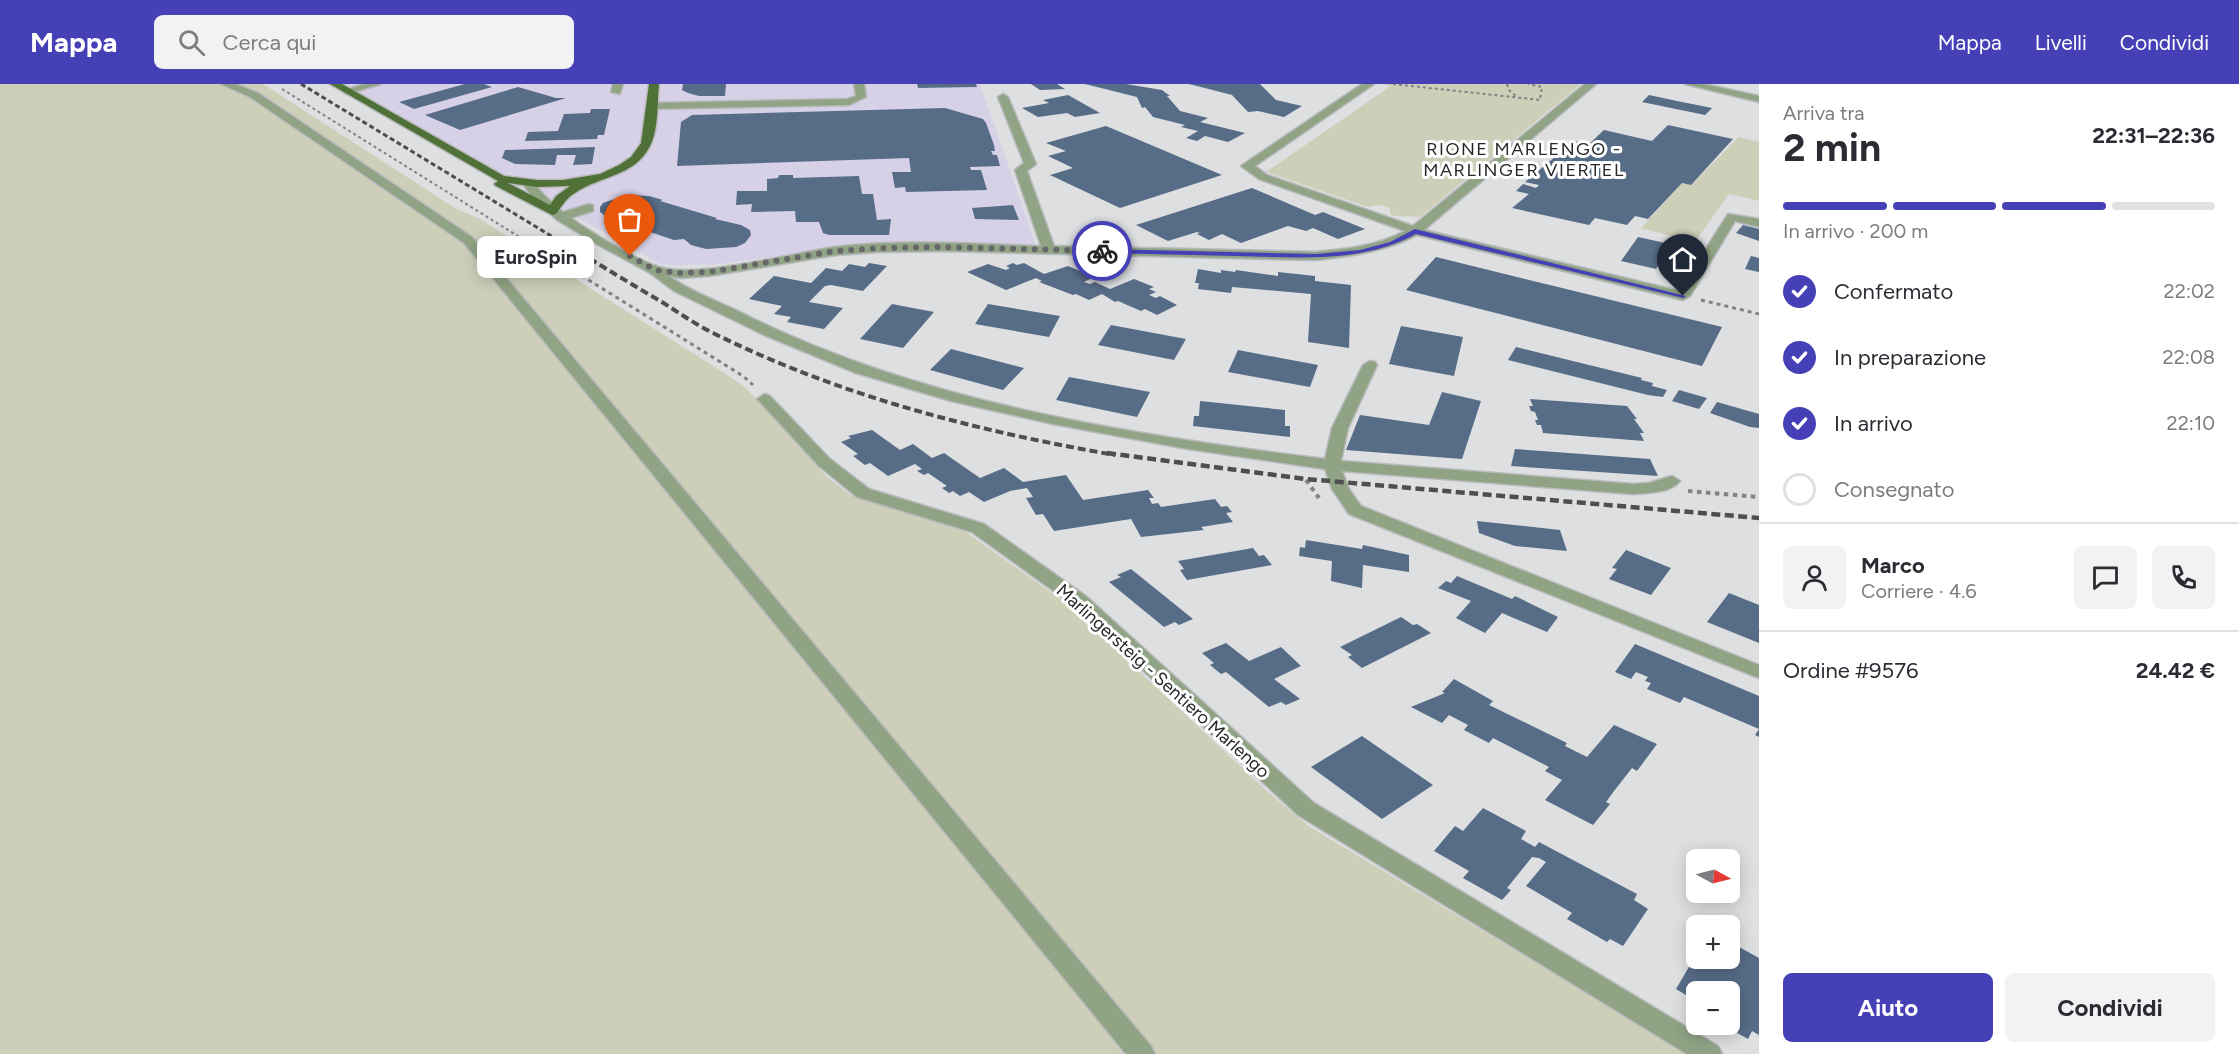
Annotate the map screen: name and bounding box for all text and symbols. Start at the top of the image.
search box [154,15,574,69]
text: Mappa [30,25,118,59]
icon: search [175,26,208,59]
text: Cerca qui [223,29,316,56]
text: Mappa [1938,30,2002,55]
text: Livelli [2035,30,2087,55]
text: Condividi [2120,30,2209,55]
text: Arriva tra [1783,101,1865,125]
text: 22:31–22:36 [2092,122,2215,149]
text: 2 min [1783,124,1881,171]
district label: RIONE MARLENGO - MARLINGER VIERTEL [1423,138,1625,181]
pin [604,194,655,256]
icon: bag [613,203,646,236]
text: In arrivo · 200 m [1783,219,1928,243]
courier [1072,221,1132,281]
pin [1657,234,1708,296]
callout: EuroSpin [477,235,594,277]
icon: bike [1086,235,1119,268]
icon: home [1666,243,1699,276]
text: EuroSpin [494,245,577,269]
icon: check [1783,275,1816,308]
text: Confermato [1834,278,1953,305]
text: 22:02 [2164,279,2215,303]
icon: check [1783,341,1816,374]
text: In preparazione [1834,344,1986,371]
text: 22:08 [2162,345,2215,369]
icon: check [1783,407,1816,440]
text: In arrivo [1834,410,1913,437]
text: 22:10 [2167,411,2215,435]
text: Consegnato [1834,476,1955,503]
button: person [1783,546,1846,609]
button: chat [2074,546,2137,609]
button: phone [2152,546,2215,609]
text: Marco [1861,552,1925,579]
street label: Marlingersteig - Sentiero Marlengo [1052,579,1274,783]
text: Corriere · 4.6 [1861,579,1977,603]
text: Ordine #9576 [1783,657,1918,684]
text: 24.42 € [2136,657,2215,684]
north arrow [1686,849,1740,903]
map controls [1686,849,1740,1035]
button: + [1686,915,1740,969]
button: Aiuto [1783,973,1993,1042]
button: Condividi [2005,973,2215,1042]
button: − [1686,981,1740,1035]

